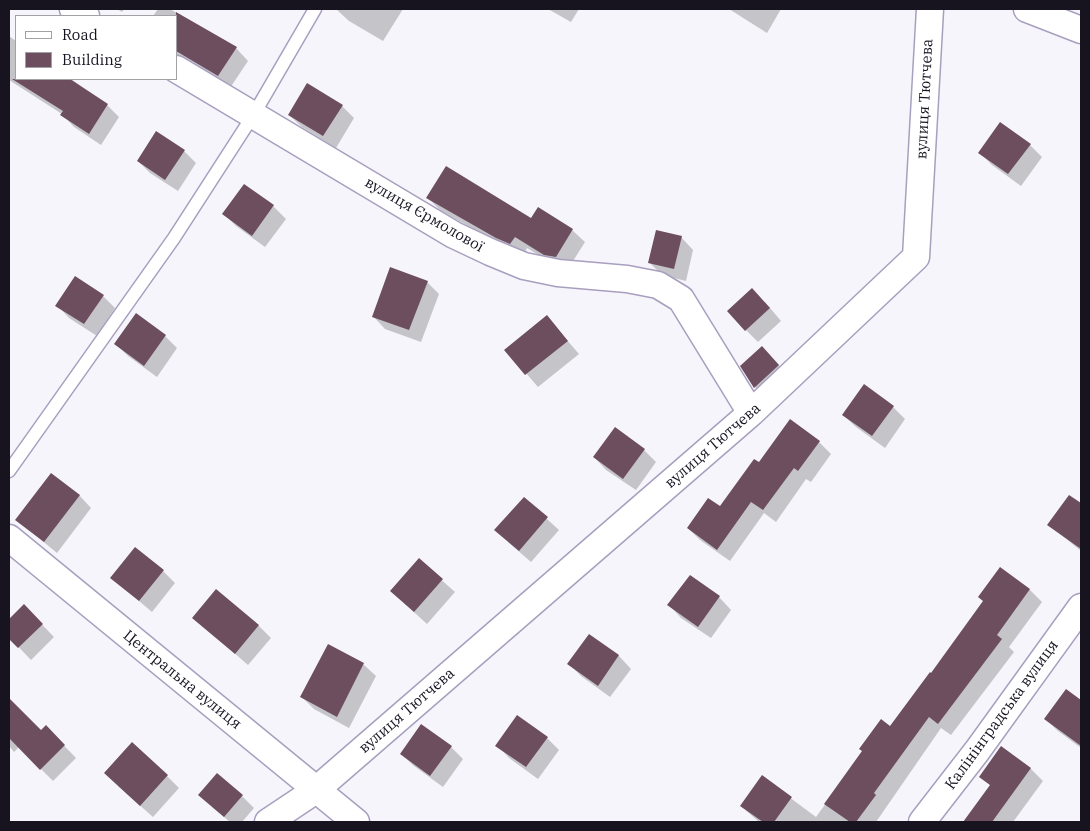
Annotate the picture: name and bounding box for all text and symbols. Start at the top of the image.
legend [15,15,178,80]
text: Road [62,25,98,44]
street label: вулиця Тютчева [913,38,937,160]
text: Building [62,50,122,69]
street label: вулиця Єрмолової [361,174,487,256]
street label: вулиця Тютчева [662,400,764,492]
street label: Центральна вулиця [119,627,245,733]
street label: Калінінградська вулиця [942,637,1062,793]
street label: вулиця Тютчева [356,665,458,757]

